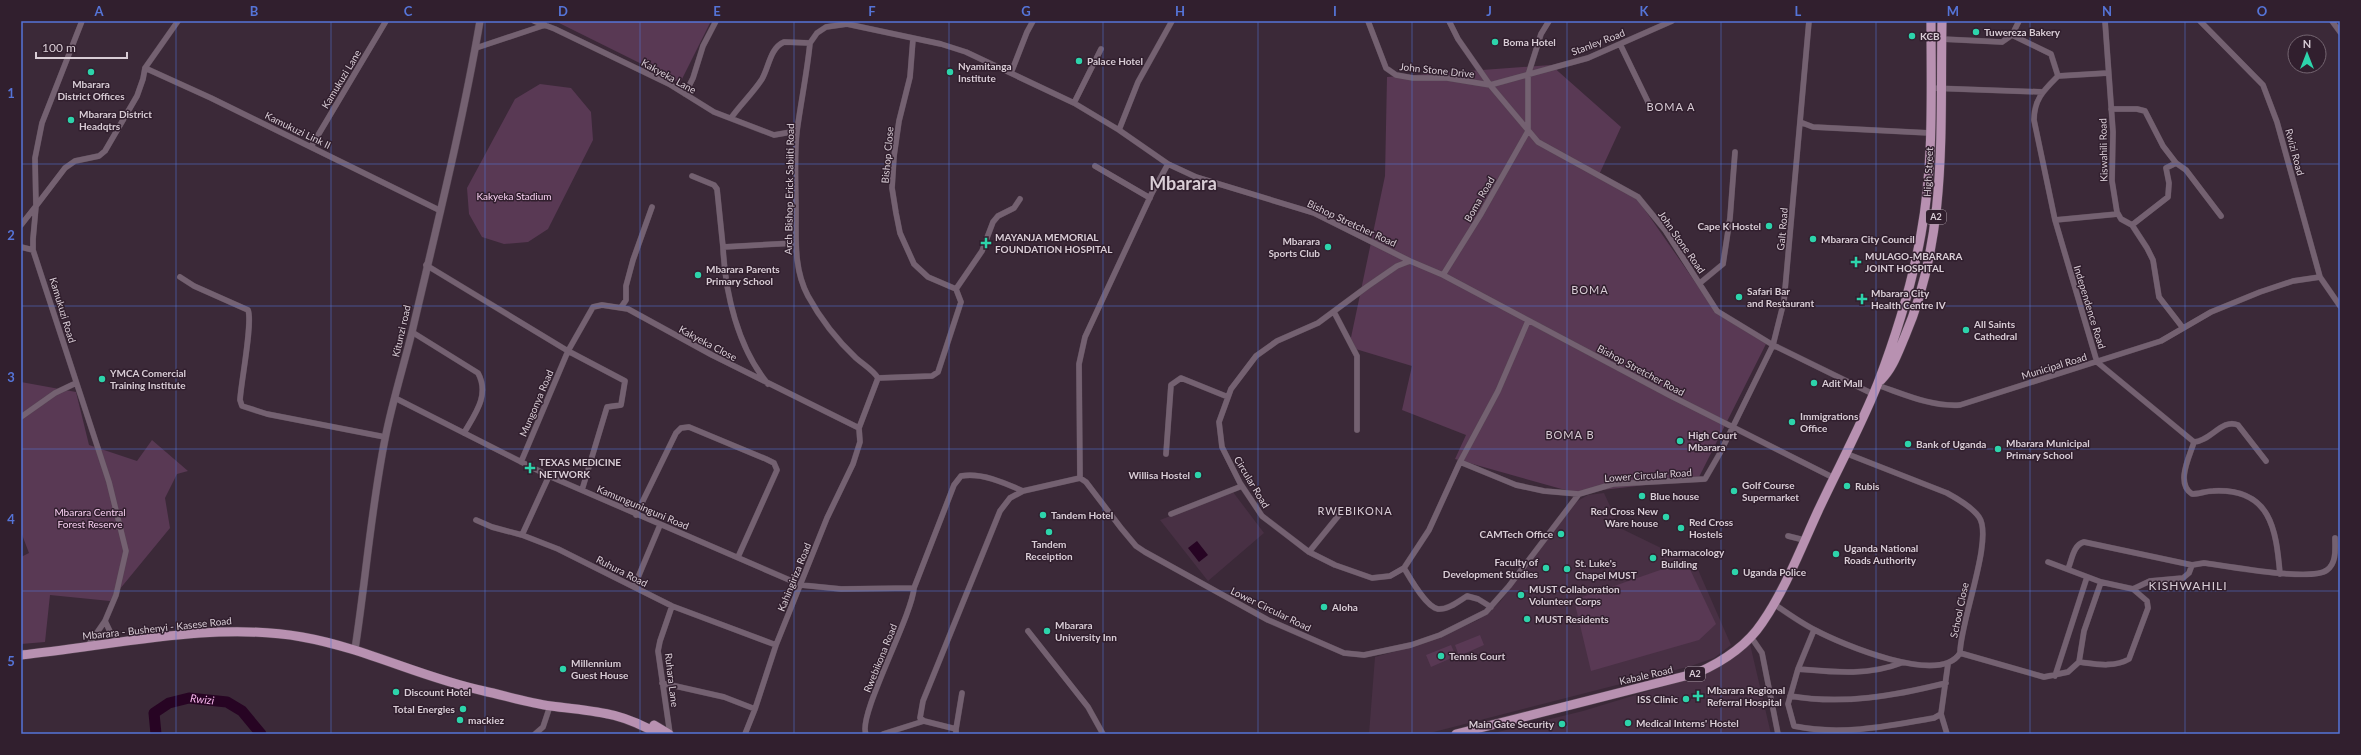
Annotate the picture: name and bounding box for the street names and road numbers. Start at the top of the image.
street label: Stanley Road [1569,26,1627,58]
street label: Kamukuzi Lane [319,47,363,111]
street label: Kakyeka Lane [640,56,698,96]
street label: John Stone Drive [1399,60,1475,80]
street label: Kamukuzi Link II [263,109,333,151]
street label: Kiswahili Road [2096,118,2110,182]
street label: Arch Bishop Erick Sabiiti Road [782,123,796,255]
street label: Bishop Close [879,126,895,184]
street label: Rwizi Road [2283,127,2307,177]
street label: High Street [1921,146,1935,197]
street label: Boma Road [1461,174,1497,224]
street label: Bishop Stretcher Road [1305,197,1399,249]
street label: Galt Road [1774,207,1790,251]
street label: John Stone Road [1656,208,1708,276]
road number: A2 [1926,210,1946,224]
street label: Independence Road [2072,264,2108,350]
street label: Kamukuzi Road [47,276,79,344]
street label: Kitunzi road [389,304,413,358]
street label: Kakyeka Close [677,323,739,363]
street label: Bishop Stretcher Road [1595,342,1687,398]
street label: Municipal Road [2020,350,2088,382]
street label: Mungonya Road [517,368,555,438]
street label: Circular Road [1232,454,1272,510]
street label: Lower Circular Road [1604,466,1692,484]
street label: Kamunguninguni Road [595,482,691,532]
street label: Kahingiriza Road [775,541,813,613]
street label: Ruhura Road [594,553,650,589]
street label: School Close [1947,581,1971,639]
street label: Lower Circular Road [1229,584,1313,634]
street label: Mbarara - Bushenyi - Kasese Road [82,614,232,642]
street label: Rwebikona Road [861,622,899,694]
street label: Ruhara Lane [663,652,681,708]
street label: Kabale Road [1618,663,1674,687]
road number: A2 [1685,667,1705,681]

